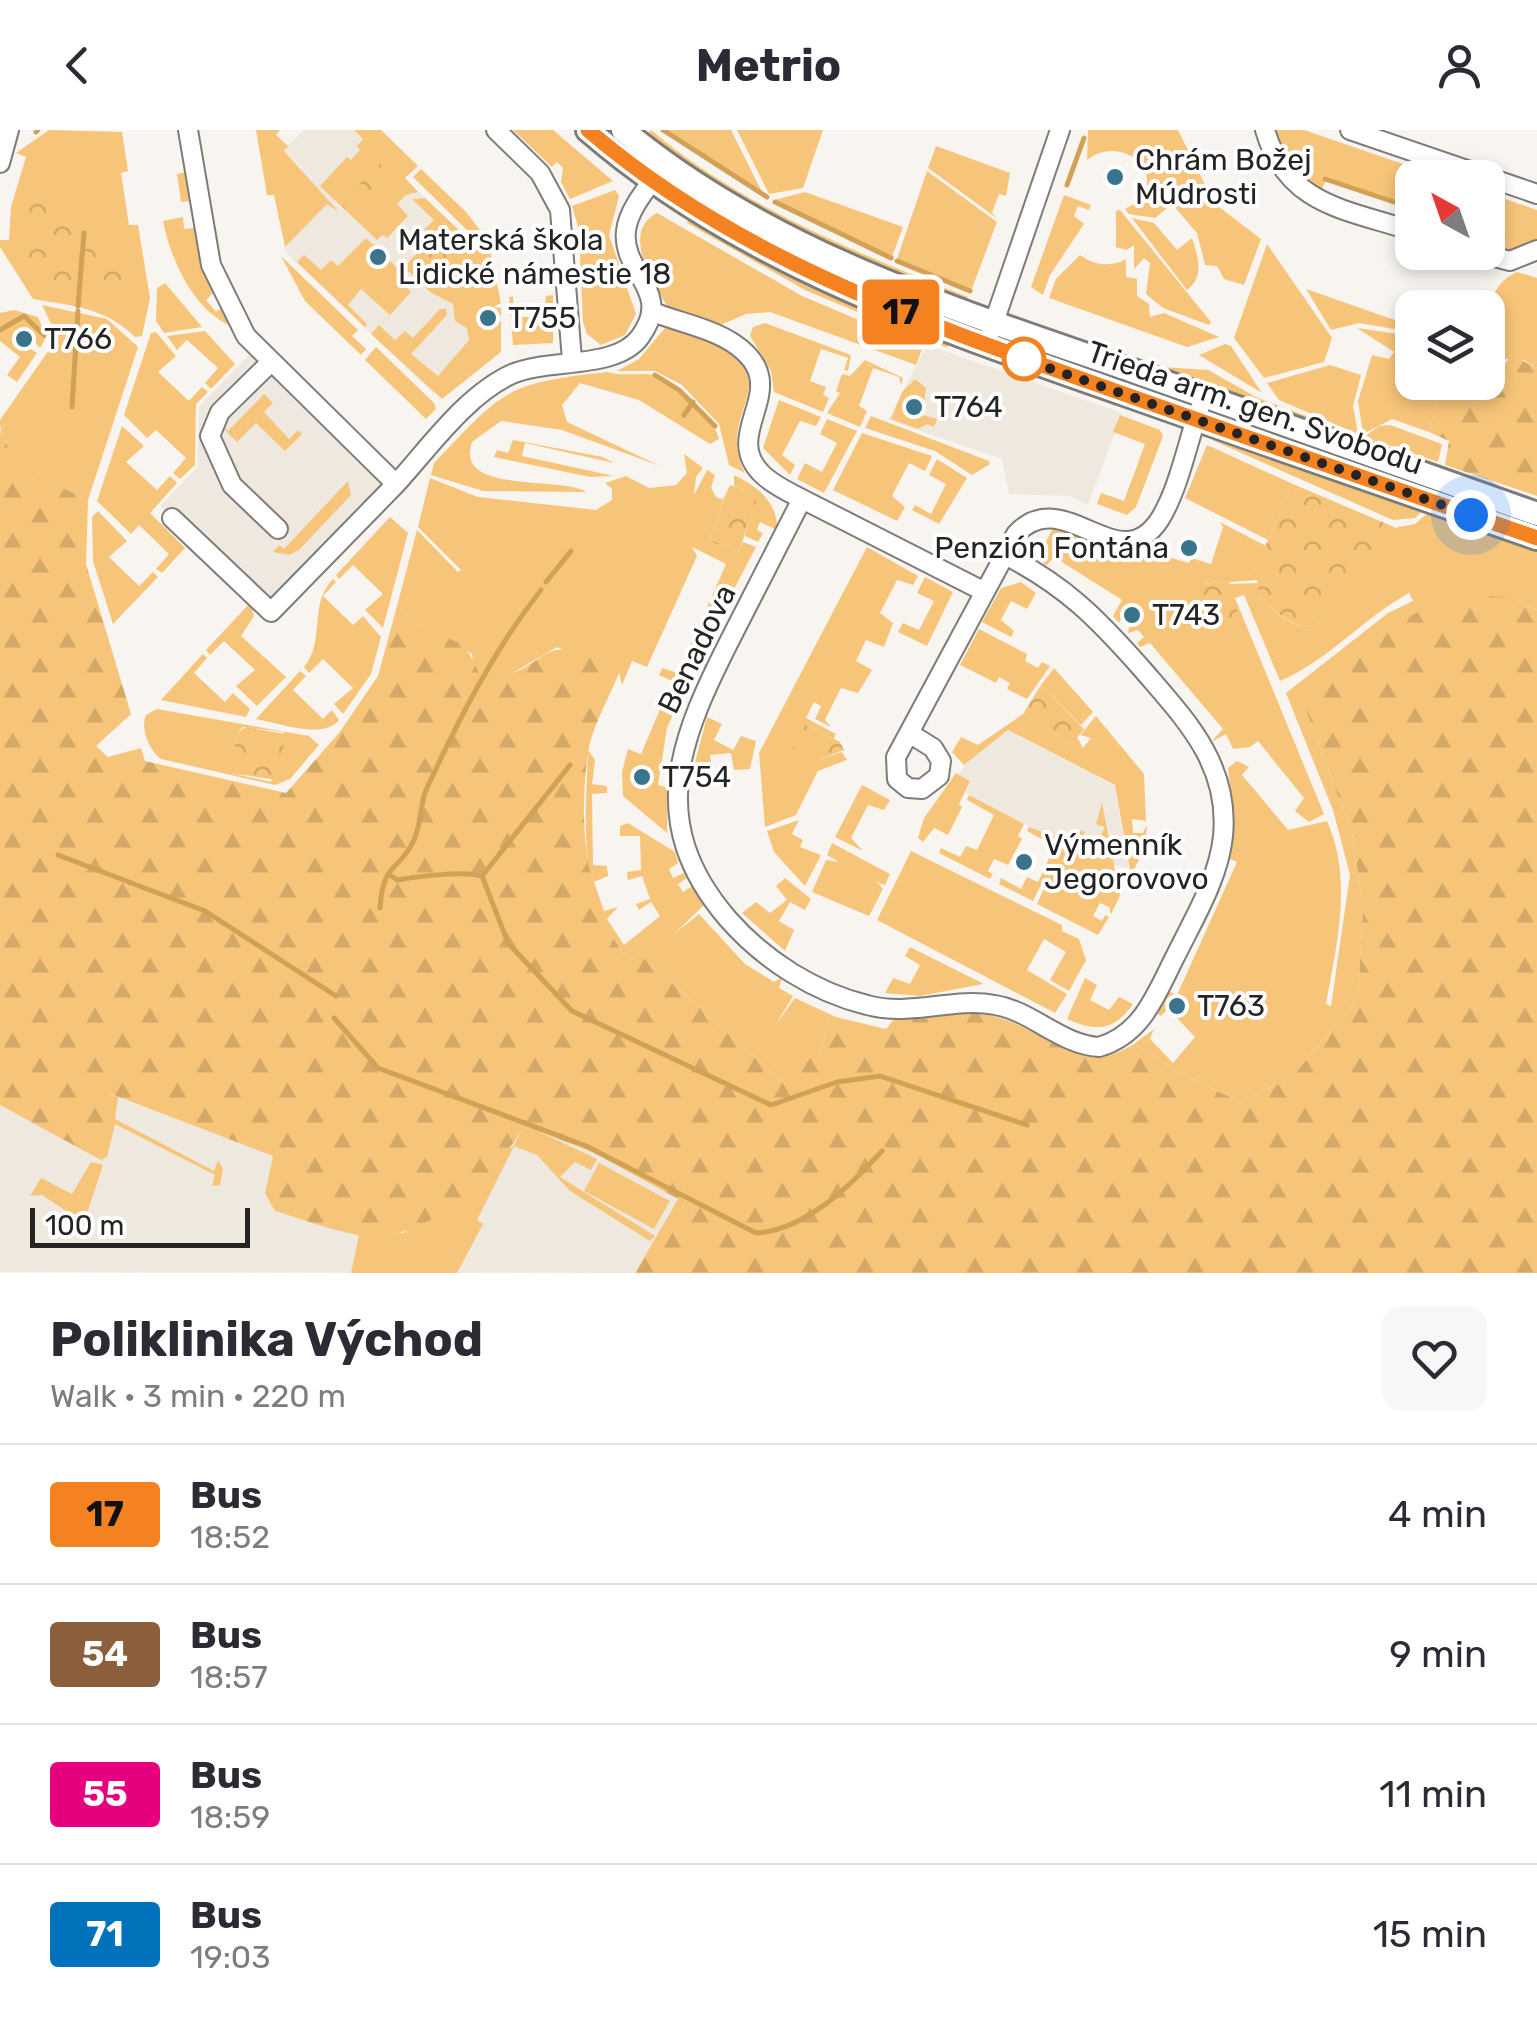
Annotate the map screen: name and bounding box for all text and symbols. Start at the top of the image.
icon: back [50,38,105,93]
icon: person [1432,38,1487,93]
text: Metrio [696,39,841,92]
place label: Chrám Božej Múdrosti [1135,142,1312,212]
north arrow [1395,160,1505,270]
map controls [1395,160,1505,400]
marker: Chrám Božej Múdrosti [1104,166,1126,188]
place label: Materská škola Lidické námestie 18 [398,222,671,292]
marker: Materská škola Lidické námestie 18 [367,246,389,268]
line badge: 17 [856,280,946,344]
button: layers [1395,290,1505,400]
text: 17 [882,291,920,333]
place label: T755 [508,300,576,336]
marker: T755 [477,307,499,329]
place label: T766 [44,321,112,357]
marker: T766 [13,328,35,350]
street label: Trieda arm. gen. Svobodu [1083,334,1427,482]
unlabelled marker [1003,338,1045,380]
place label: T764 [934,389,1003,425]
marker: T764 [903,396,925,418]
your location [1446,490,1496,540]
place label: Penzión Fontána [934,530,1169,566]
marker: Penzión Fontána [1178,537,1200,559]
street label: Benadova [650,579,744,719]
place label: T743 [1152,597,1220,633]
marker: T743 [1121,604,1143,626]
place label: T754 [662,759,731,795]
marker: T754 [631,766,653,788]
place label: Výmenník Jegorovovo [1044,827,1209,897]
marker: Výmenník Jegorovovo [1013,851,1035,873]
place label: T763 [1197,988,1265,1024]
marker: T763 [1166,995,1188,1017]
scale bar [30,1203,250,1248]
text: 100 m [45,1209,124,1242]
button: heart [1382,1306,1487,1411]
text: Poliklinika Východ [50,1311,483,1368]
text: Walk · 3 min · 220 m [50,1377,346,1415]
text: Bus [190,1472,262,1518]
text: 4 min [1388,1491,1487,1537]
text: 17 [86,1493,124,1535]
text: 18:52 [190,1518,270,1556]
text: Bus [190,1612,262,1658]
text: 9 min [1389,1631,1487,1677]
text: 54 [82,1633,128,1675]
text: 18:57 [190,1658,268,1696]
text: Bus [190,1752,262,1798]
text: 11 min [1379,1771,1487,1817]
text: 55 [82,1773,128,1815]
text: 18:59 [190,1798,270,1836]
text: Bus [190,1892,262,1938]
text: 15 min [1373,1911,1487,1957]
text: 71 [86,1913,124,1955]
text: 19:03 [190,1938,270,1976]

